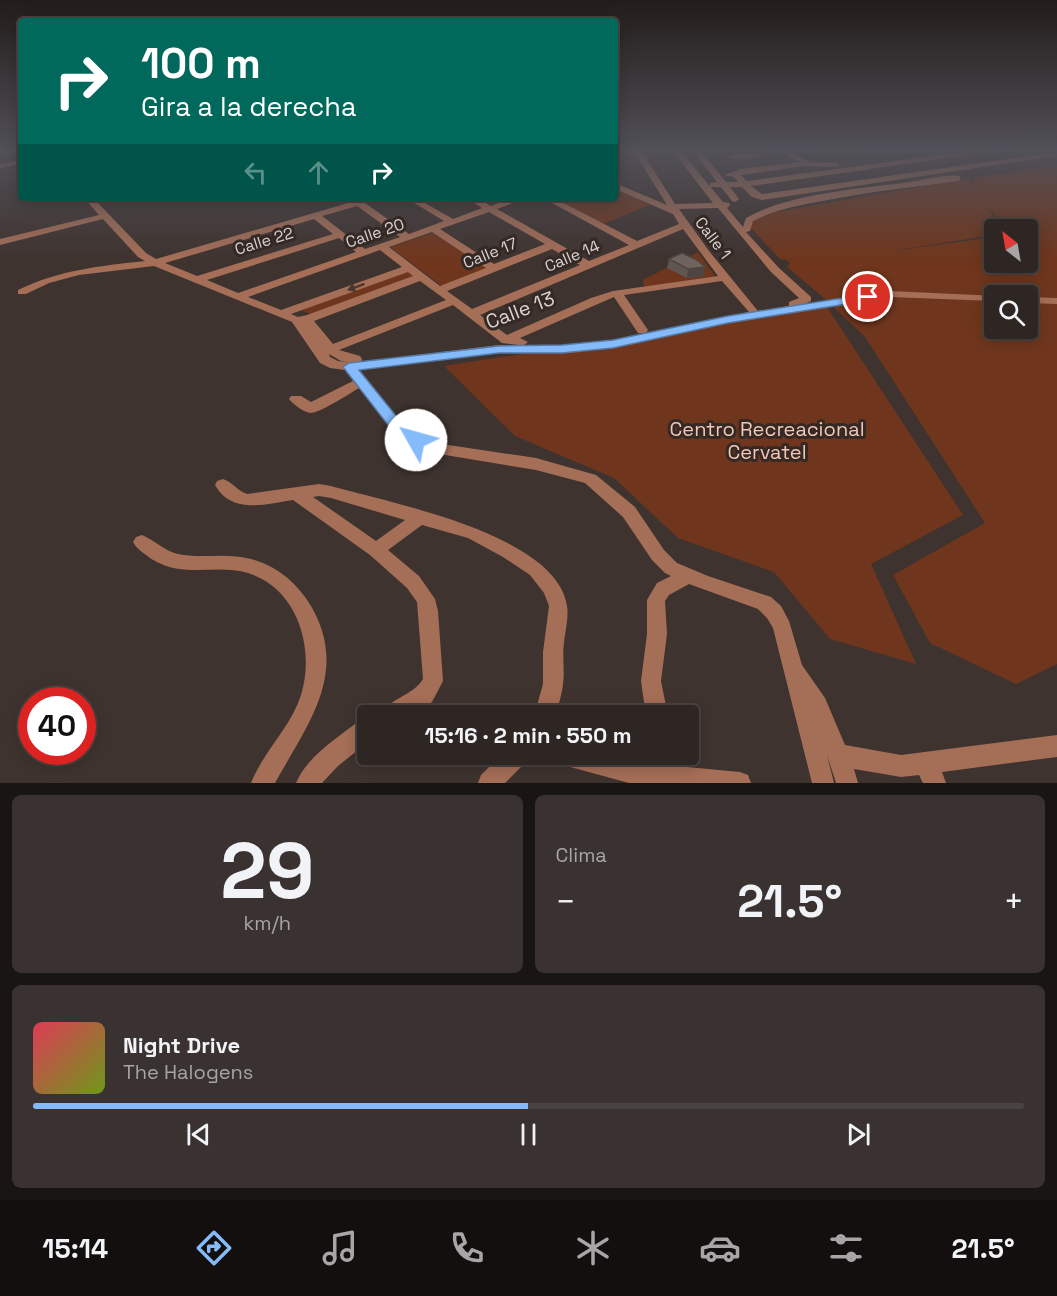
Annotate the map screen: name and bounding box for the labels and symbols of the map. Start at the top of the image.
street label: Calle 20 [343,213,407,253]
street label: Calle 1 [690,213,736,263]
north arrow [984,219,1038,273]
street label: Calle 22 [232,222,296,260]
street label: Calle 17 [460,233,520,273]
street label: Calle 14 [541,235,603,277]
pin [842,271,893,322]
one-way arrow [347,283,365,293]
street label: Calle 13 [482,285,558,335]
position arrow [384,408,448,472]
park label: Centro Recreacional Cervatel [669,416,865,465]
speed limit sign: 40 [18,687,96,765]

